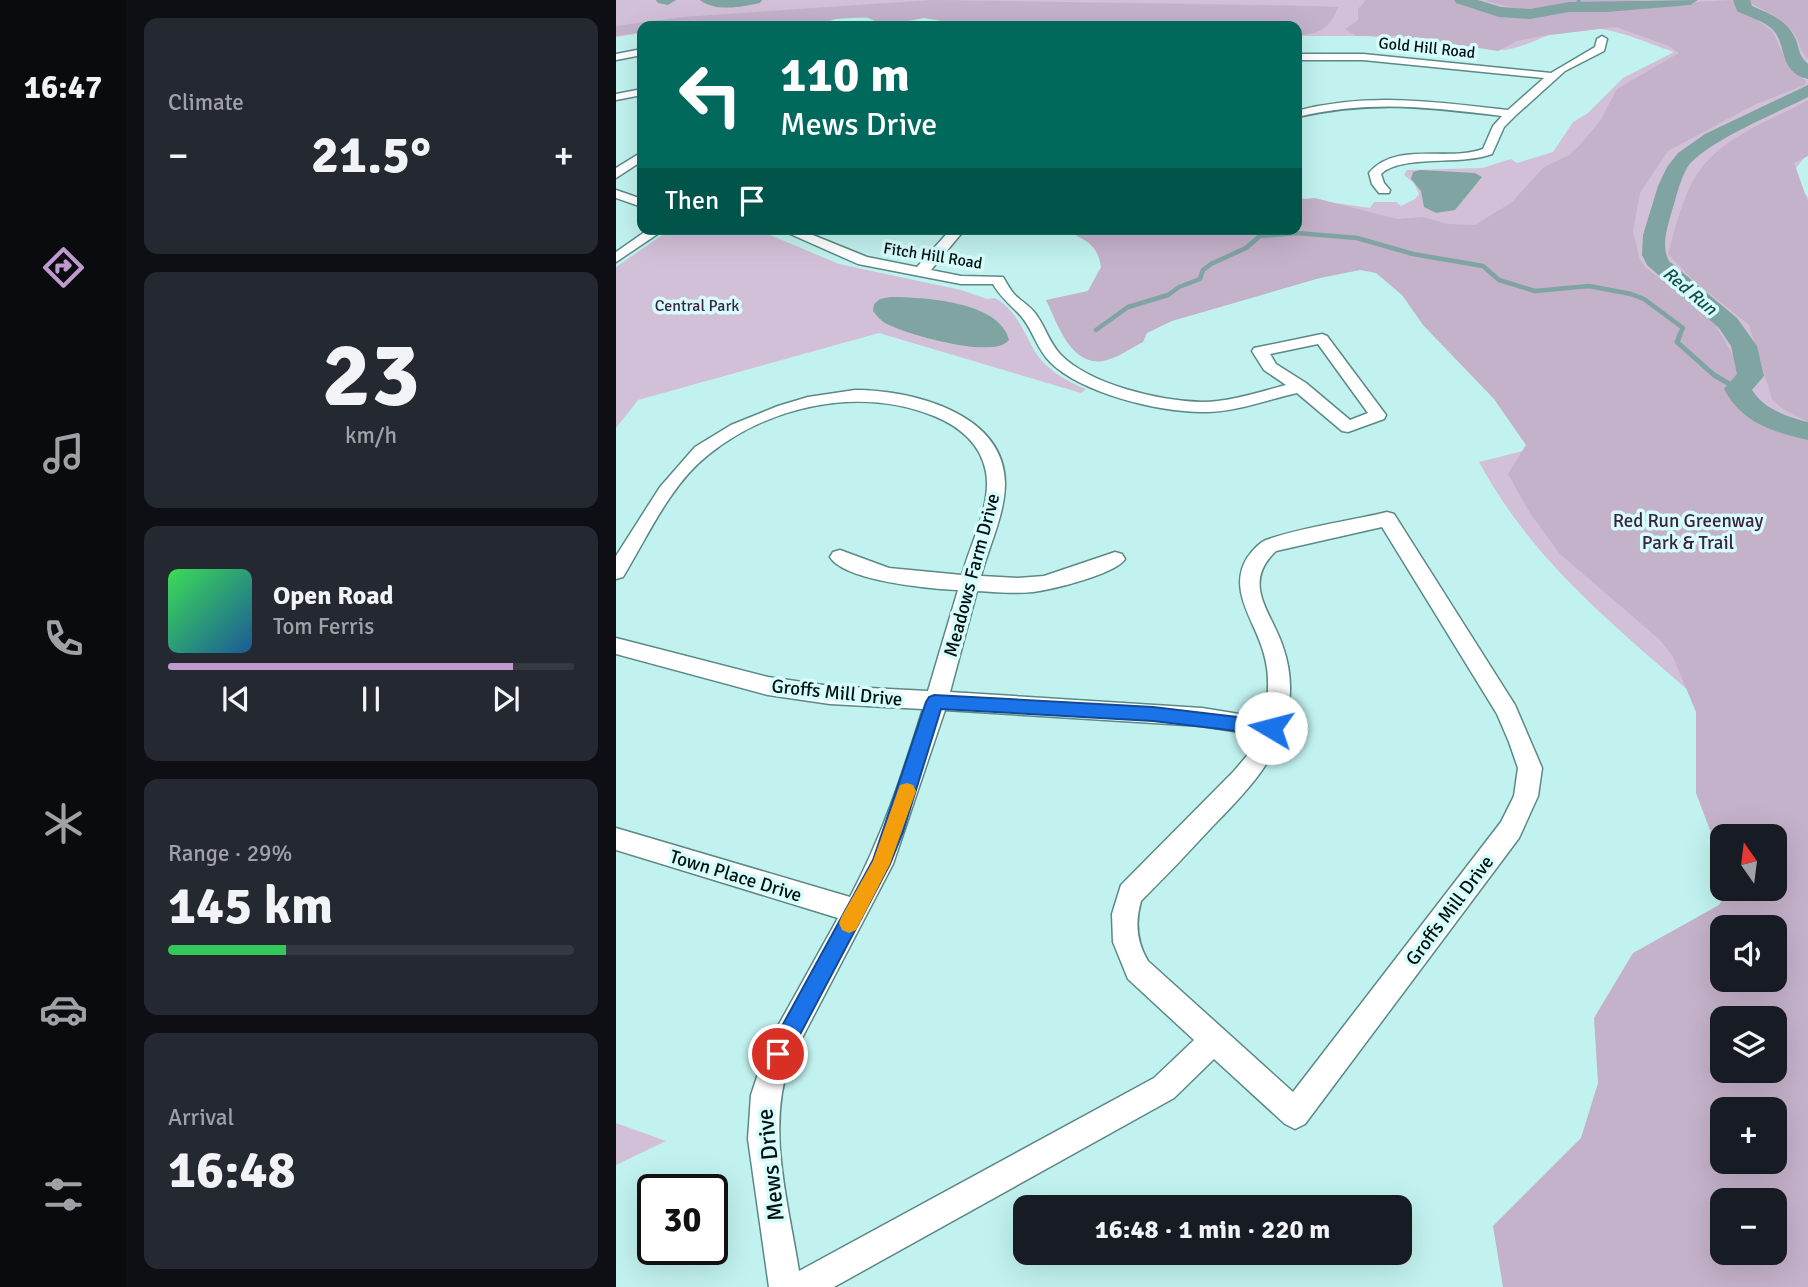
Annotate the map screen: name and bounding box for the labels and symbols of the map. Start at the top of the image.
street label: Gold Hill Road [1377,33,1476,63]
street label: Fitch Hill Road [882,238,984,274]
water label: Red Run [1659,262,1722,320]
park label: Central Park [655,296,739,316]
street label: Meadows Farm Drive [939,491,1005,660]
park label: Red Run Greenway Park & Trail [1613,509,1763,555]
street label: Groffs Mill Drive [770,674,903,712]
position arrow [1234,691,1308,765]
north arrow [1710,824,1787,901]
street label: Town Place Drive [667,844,805,907]
street label: Groffs Mill Drive [1401,851,1499,970]
pin [748,1024,808,1084]
street label: Mews Drive [750,1107,791,1223]
speed limit sign: 30 [637,1174,728,1265]

